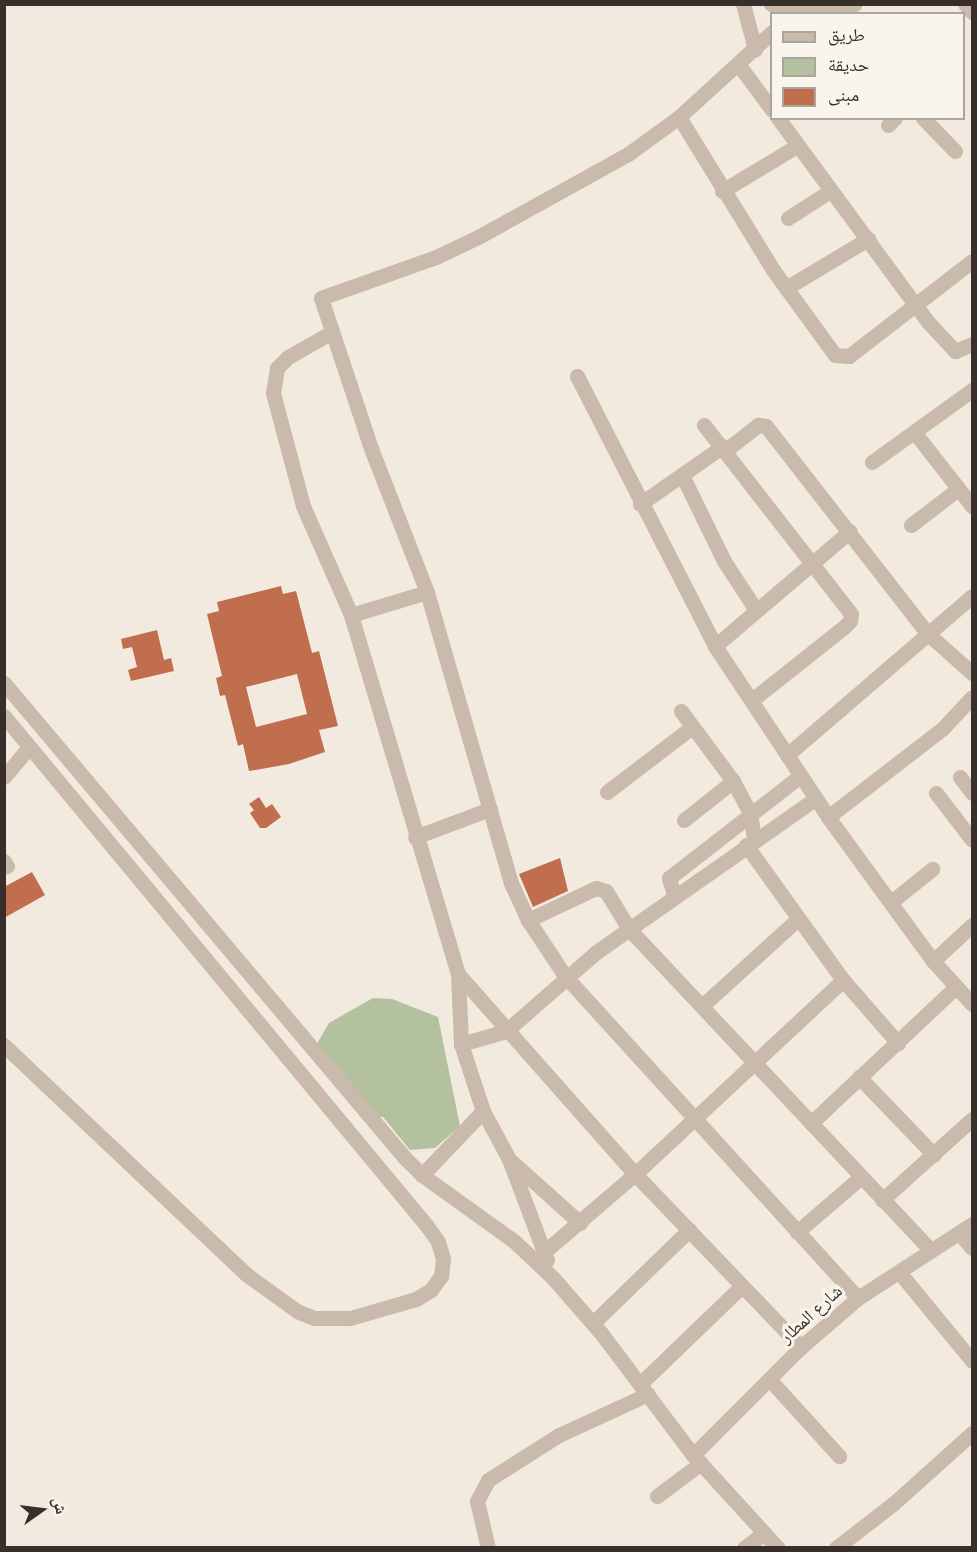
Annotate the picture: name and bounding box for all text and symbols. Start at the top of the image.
legend [770,12,965,120]
text: طريق [828,24,865,45]
text: حديقة [828,54,869,75]
text: مبنى [828,84,859,105]
street label: شارع المطار [775,1280,847,1348]
north arrow [12,1480,72,1540]
text: ش [49,1495,71,1516]

